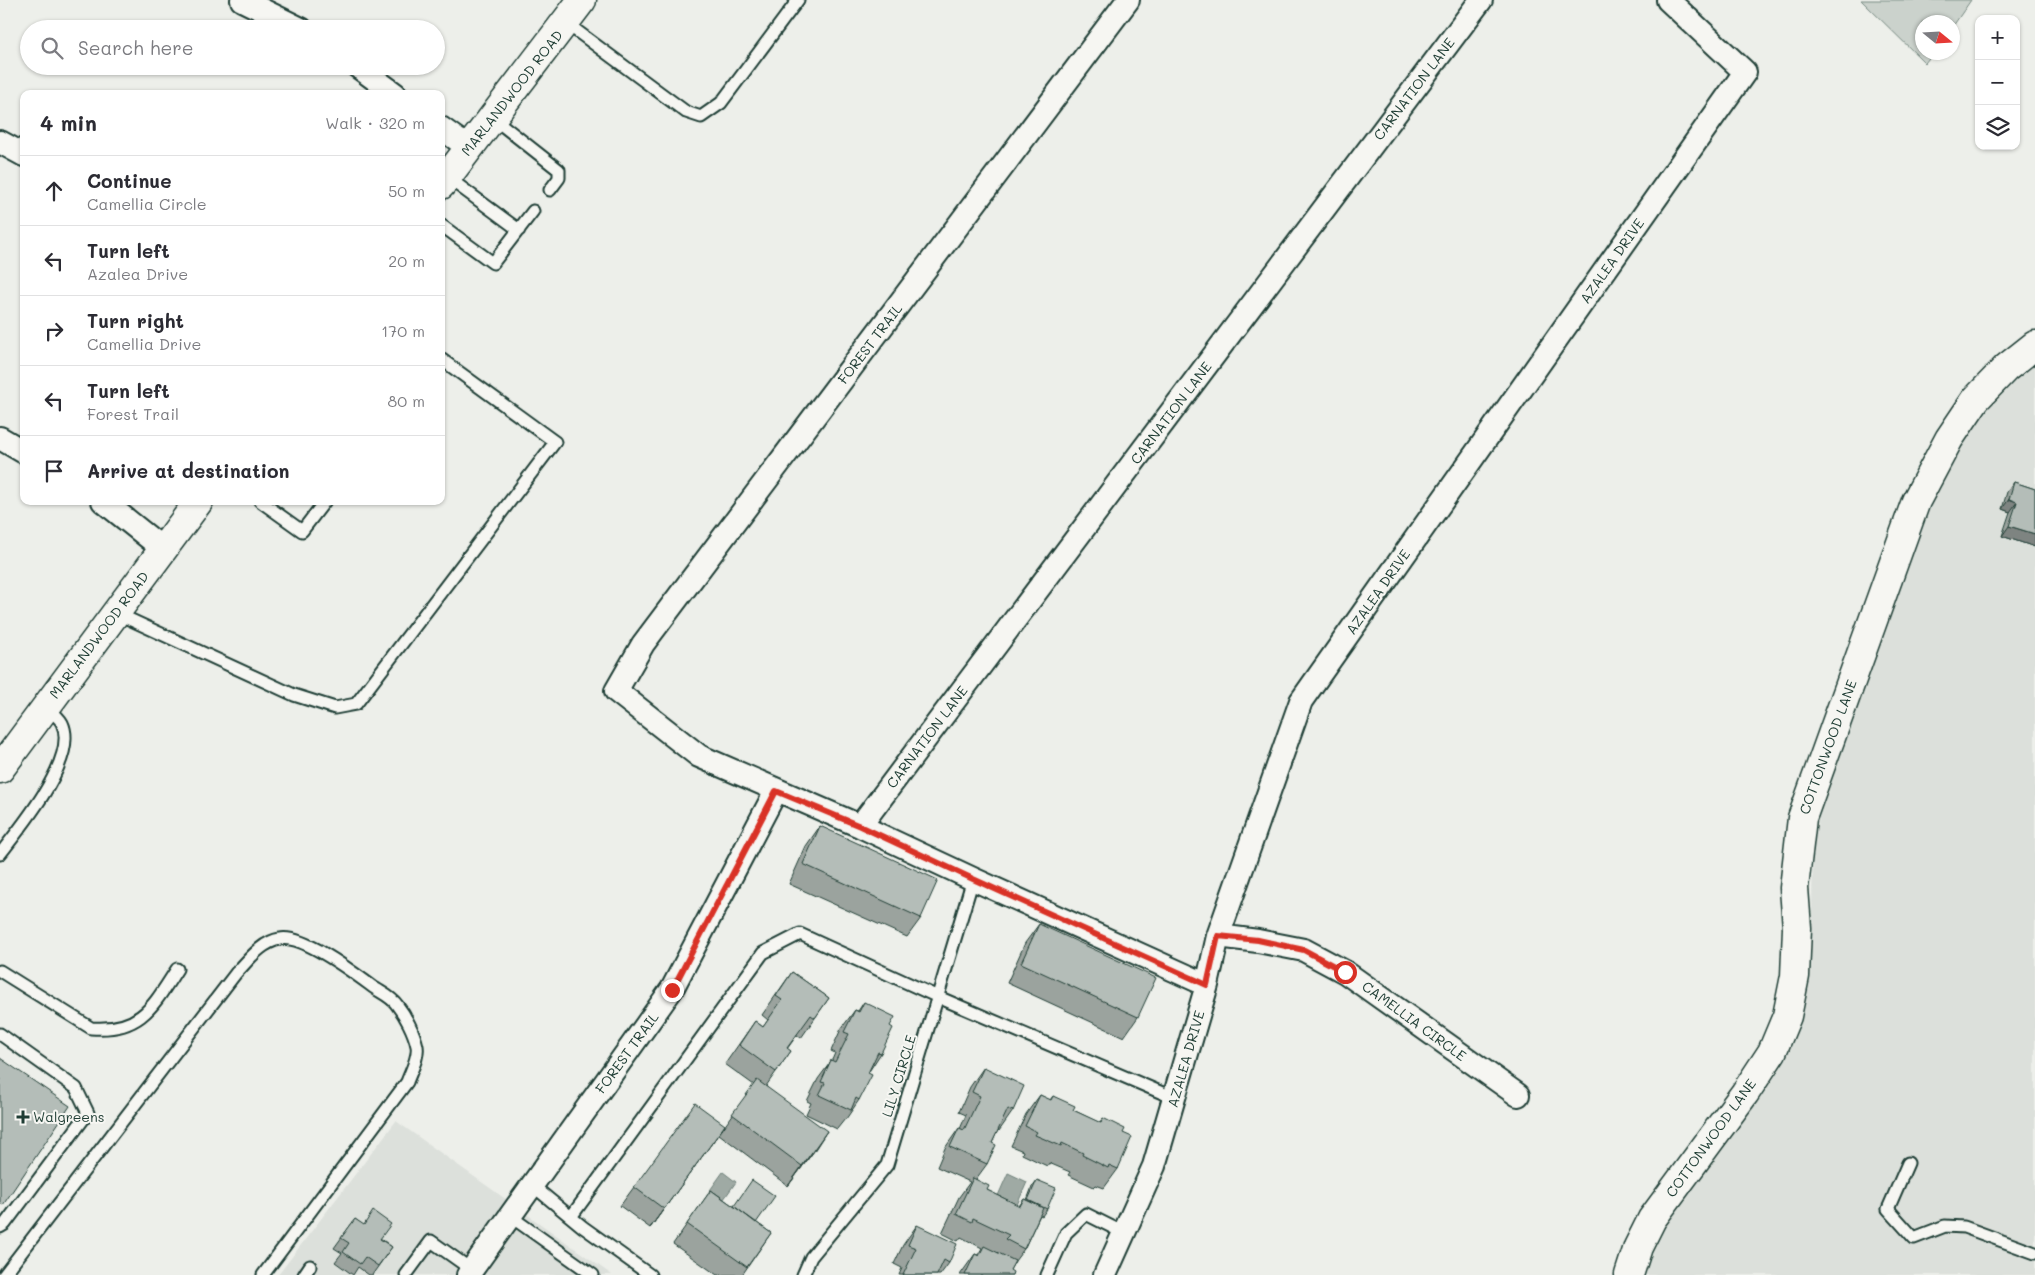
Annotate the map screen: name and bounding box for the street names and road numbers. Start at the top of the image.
street label: MARLANDWOOD ROAD [456,26,567,160]
street label: CARNATION LANE [1369,33,1458,144]
street label: AZALEA DRIVE [1575,214,1648,307]
street label: FOREST TRAIL [833,299,906,388]
street label: CARNATION LANE [1126,357,1215,468]
street label: AZALEA DRIVE [1341,545,1414,638]
street label: MARLANDWOOD ROAD [44,567,153,702]
street label: COTTONWOOD LANE [1794,677,1861,817]
street label: CARNATION LANE [882,681,971,792]
street label: CAMELLIA CIRCLE [1358,976,1470,1065]
street label: FOREST TRAIL [591,1008,663,1097]
street label: AZALEA DRIVE [1163,1008,1208,1110]
street label: LILY CIRCLE [877,1032,920,1119]
street label: COTTONWOOD LANE [1661,1075,1760,1201]

